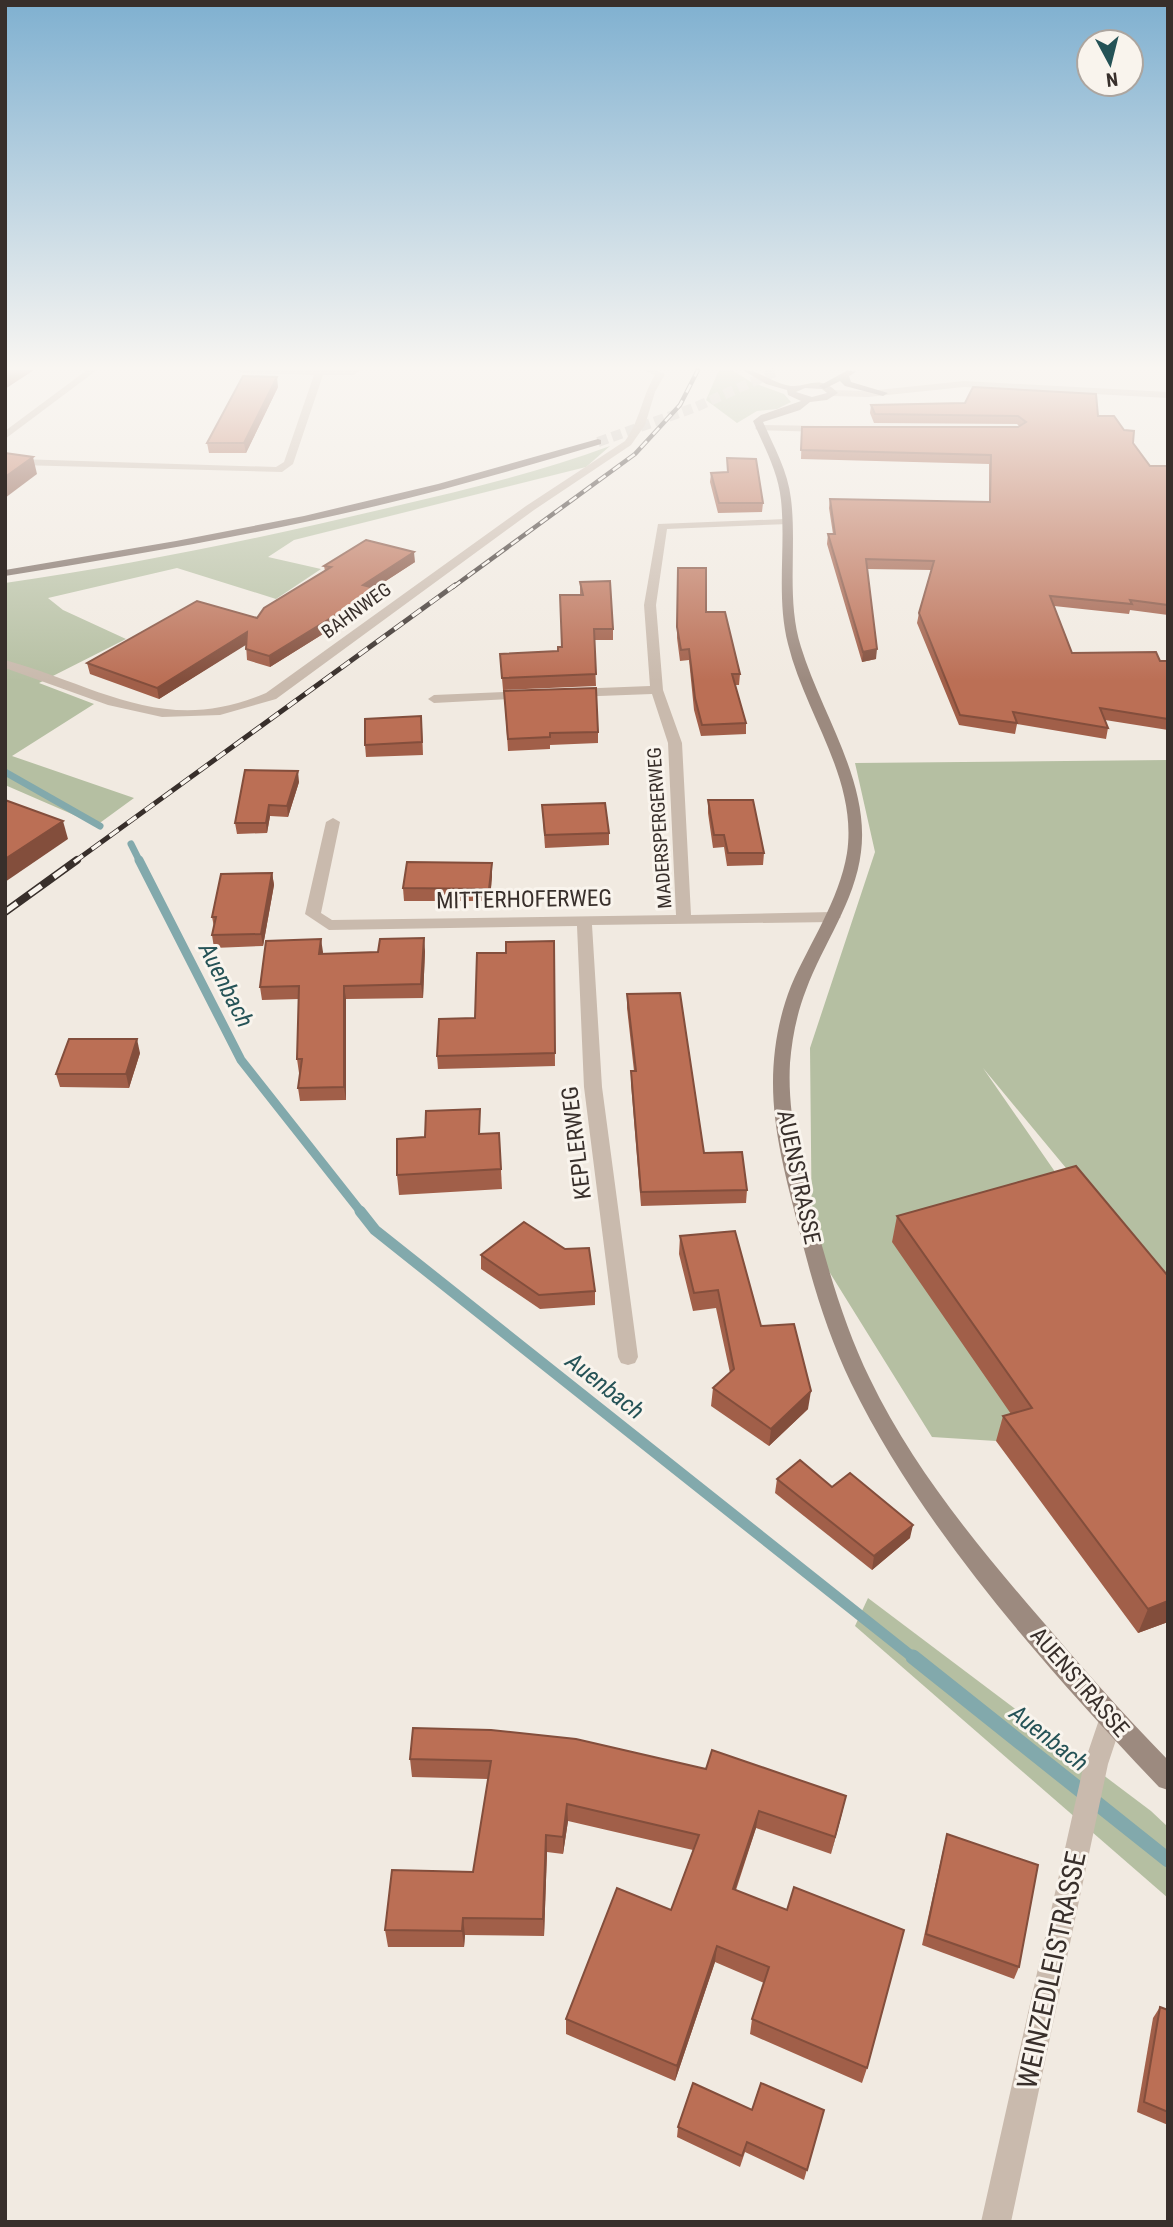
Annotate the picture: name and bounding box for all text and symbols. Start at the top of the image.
north arrow [1075,28,1145,98]
text: N [1105,67,1119,92]
street label: BAHNWEG [317,578,395,643]
street label: MADERSPERGERWEG [642,747,677,909]
street label: MITTERHOFERWEG [436,884,612,915]
water label: Auenbach [192,937,259,1032]
street label: KEPLERWEG [556,1085,597,1201]
street label: AUENSTRASSE [771,1108,826,1247]
water label: Auenbach [560,1346,650,1425]
street label: AUENSTRASSE [1025,1622,1135,1743]
water label: Auenbach [1004,1698,1094,1777]
street label: WEINZEDLEISTRASSE [1010,1849,1093,2092]

